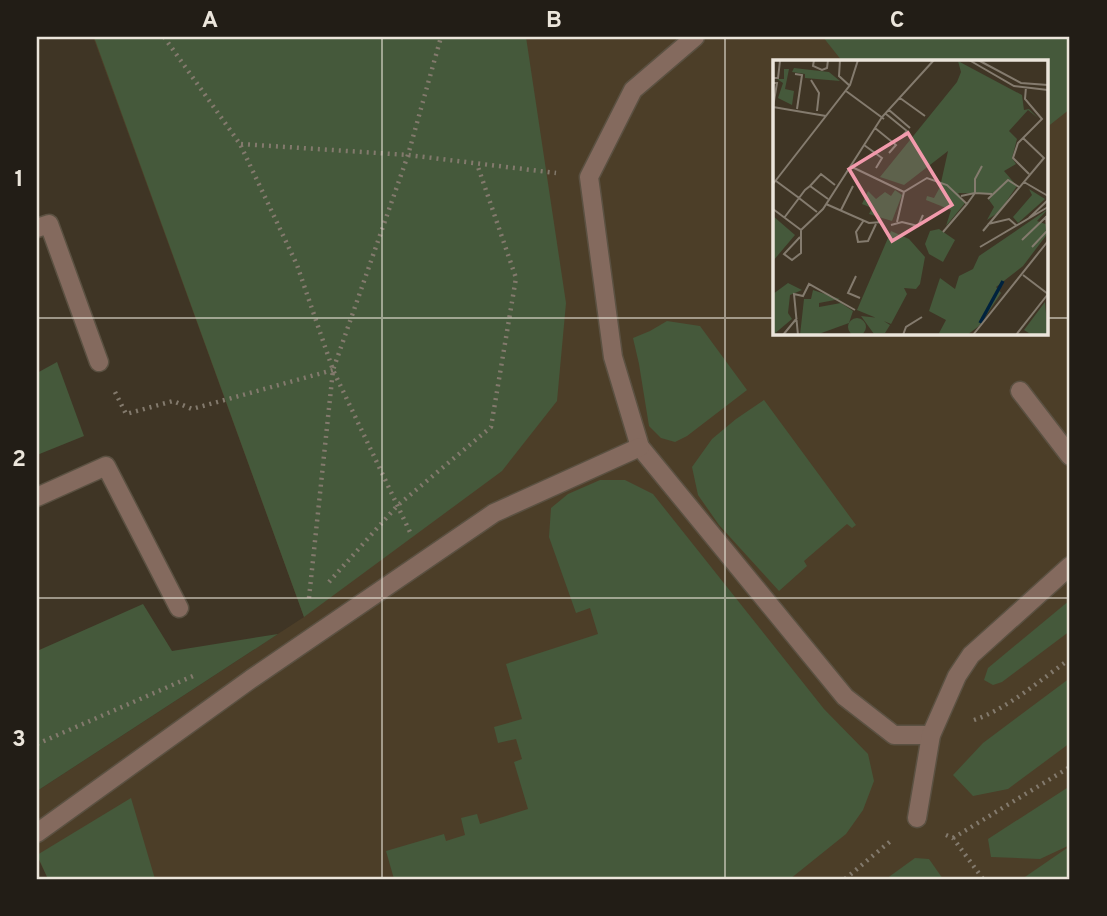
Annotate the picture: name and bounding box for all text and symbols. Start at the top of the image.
text: A [202,7,218,36]
text: B [546,7,562,36]
text: C [890,7,904,36]
inset map [773,60,1048,334]
text: 1 [14,166,24,195]
text: 2 [12,446,26,475]
text: 3 [12,726,26,755]

